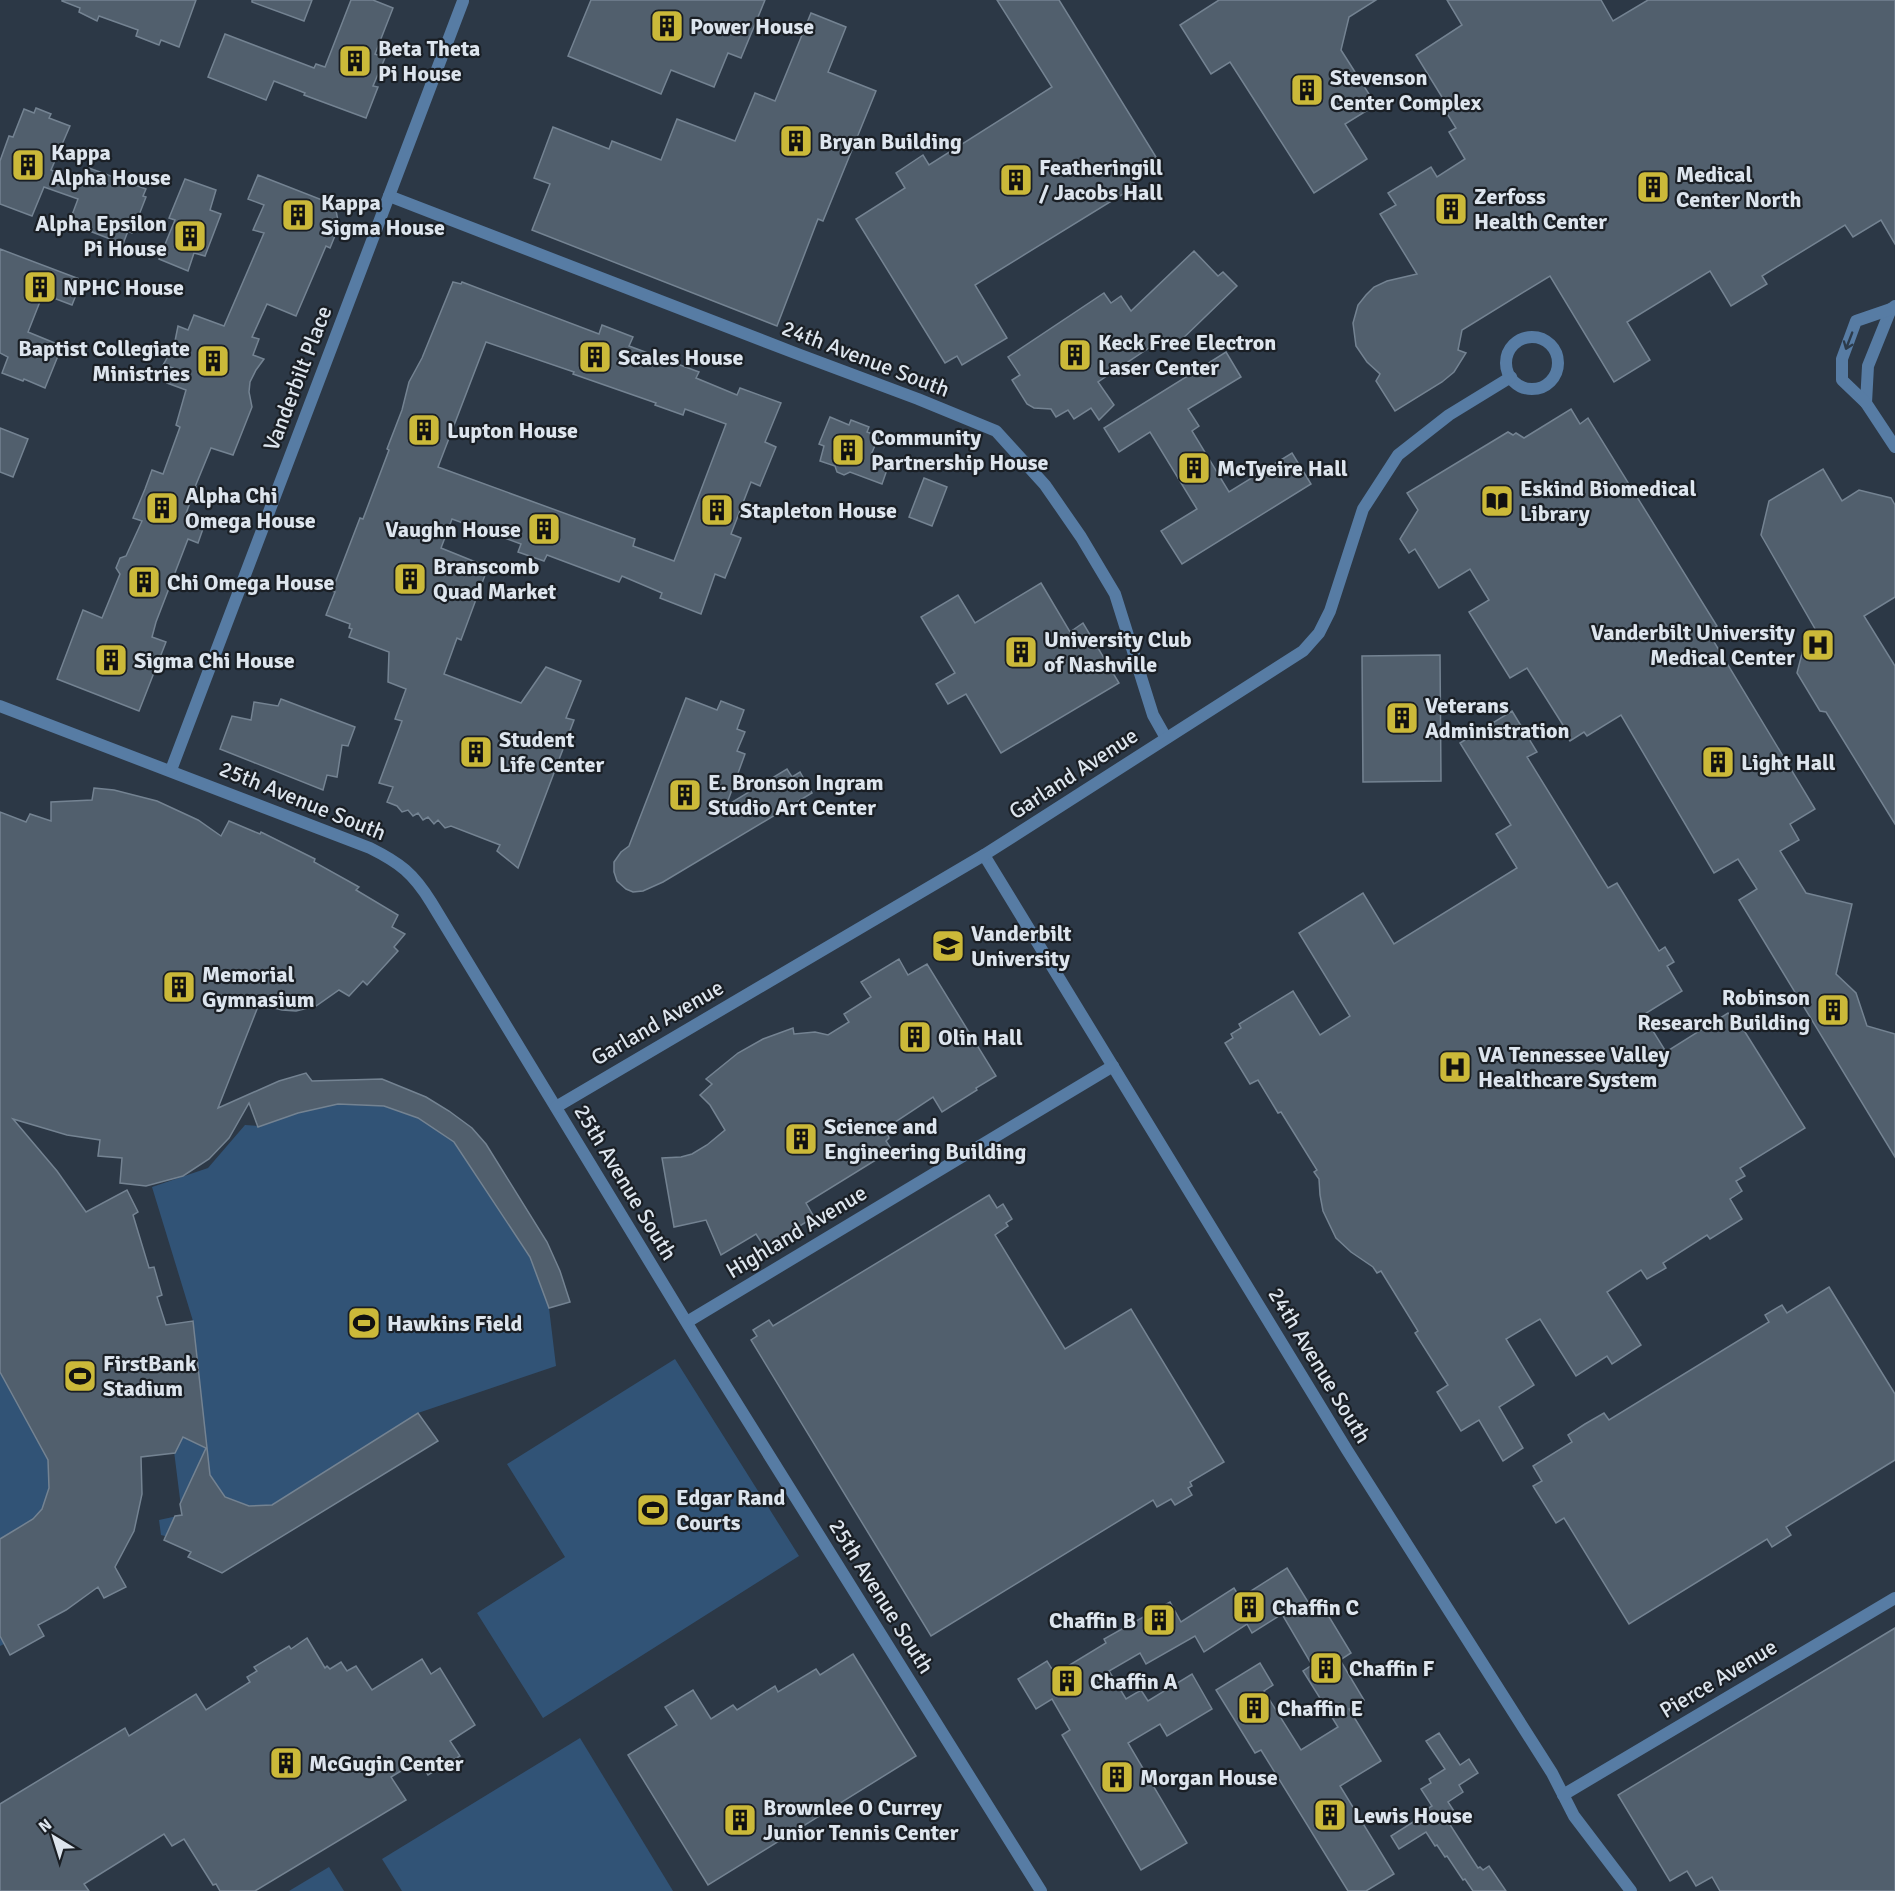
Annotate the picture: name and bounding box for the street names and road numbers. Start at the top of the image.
street label: Vanderbilt Place [257,302,338,455]
street label: 24th Avenue South [778,314,953,403]
street label: Garland Avenue [1004,722,1143,825]
street label: 25th Avenue South [216,755,390,846]
street label: Garland Avenue [586,974,728,1071]
street label: 25th Avenue South [568,1099,683,1265]
street label: Highland Avenue [721,1179,872,1284]
street label: 24th Avenue South [1262,1282,1377,1448]
street label: 25th Avenue South [823,1514,940,1679]
street label: Pierce Avenue [1655,1633,1782,1724]

